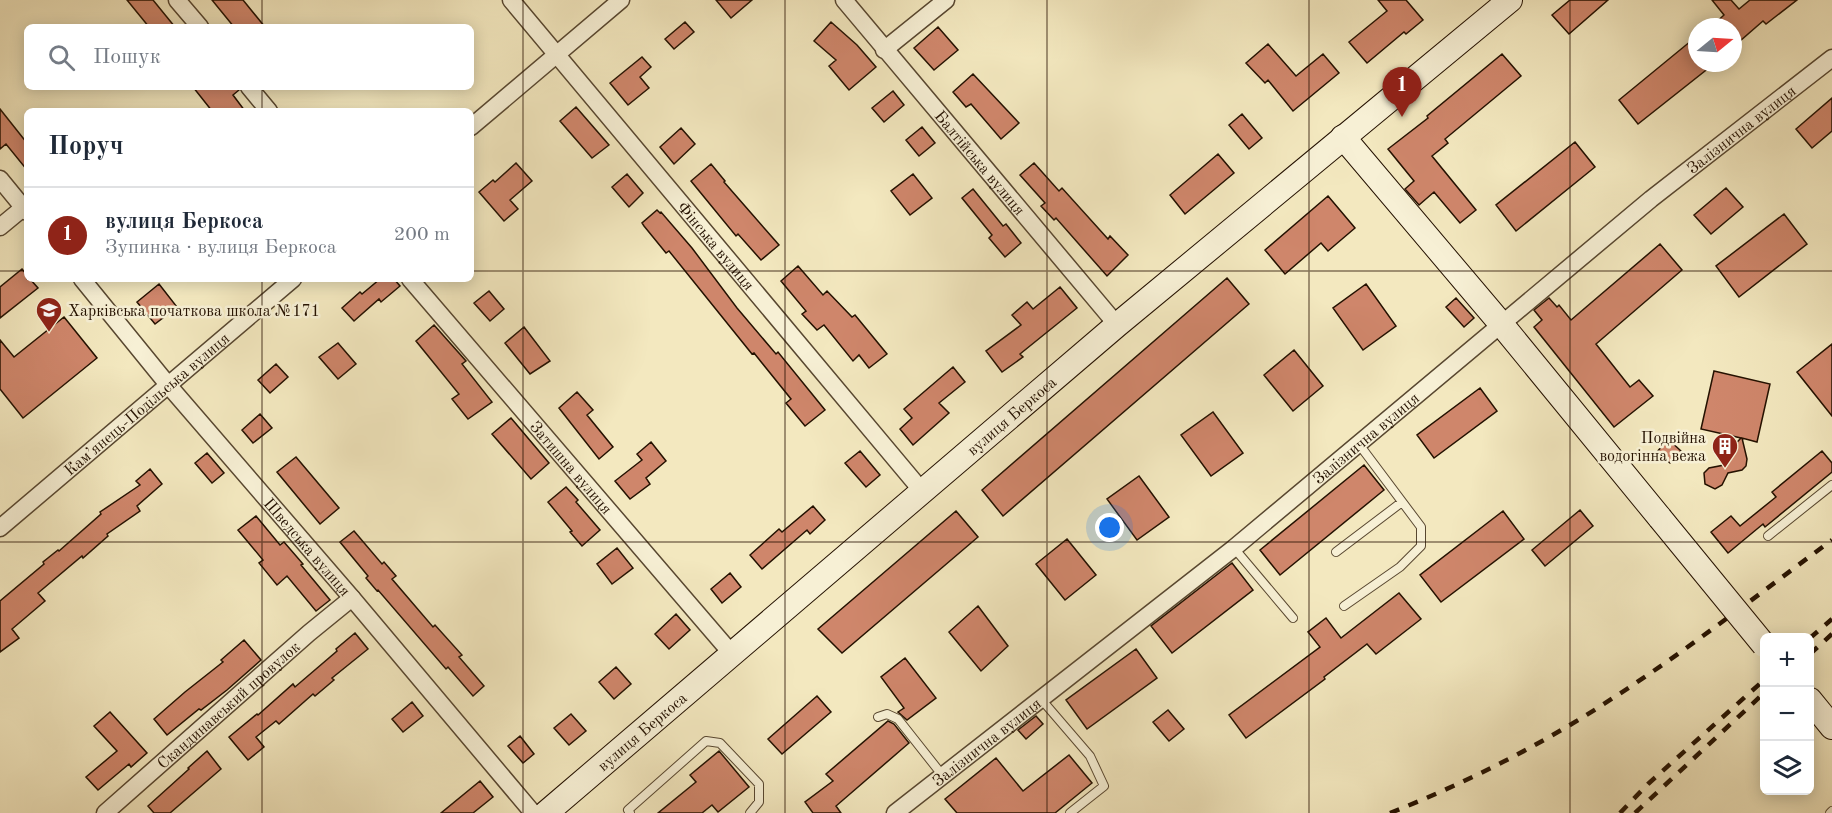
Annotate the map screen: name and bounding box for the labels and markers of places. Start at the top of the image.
pin: 1 [1382,68,1422,117]
school or university icon: Харківська початкова школа №171 [34,295,64,333]
place label: Харківська початкова школа №171 [68,304,320,320]
place label: Подвійна водогінна вежа [1599,431,1706,465]
building icon: Подвійна водогінна вежа [1710,431,1740,469]

